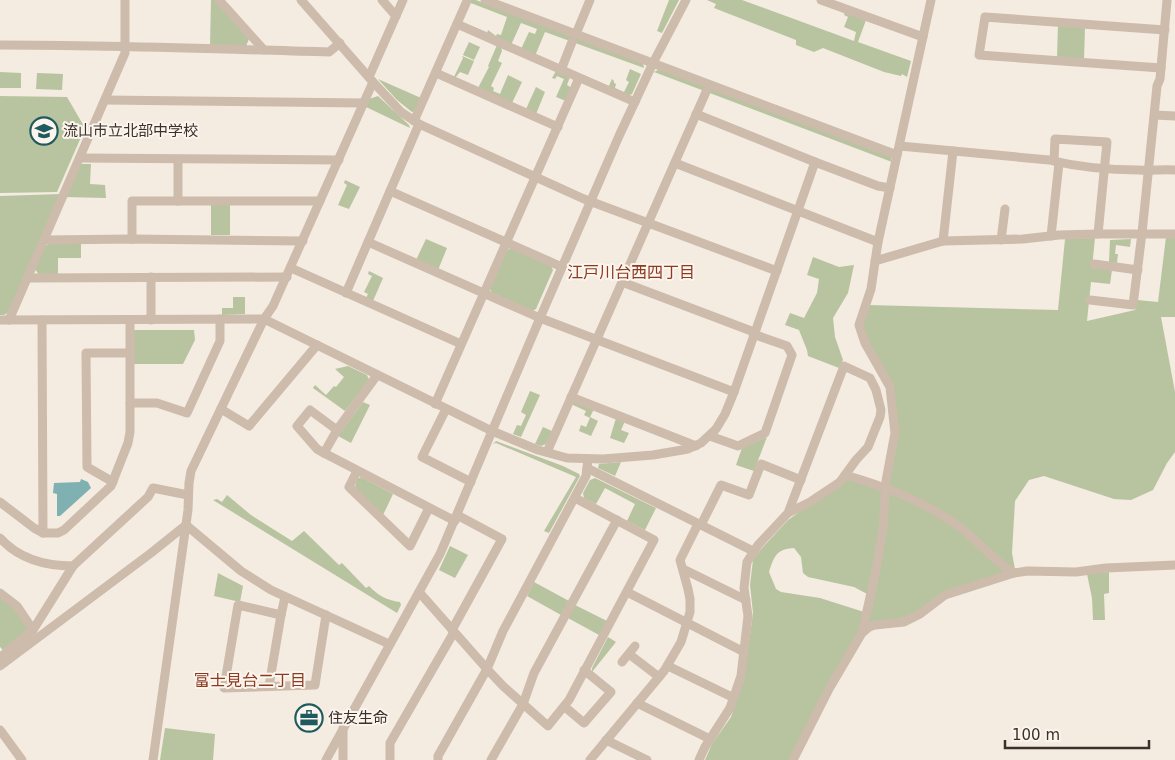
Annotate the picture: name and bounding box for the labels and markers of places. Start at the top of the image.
school or university icon: 流山市立北部中学校 [29,116,59,146]
place label: 流山市立北部中学校 [63,122,198,140]
office icon: 住友生命 [294,703,324,733]
place label: 住友生命 [328,709,388,727]

